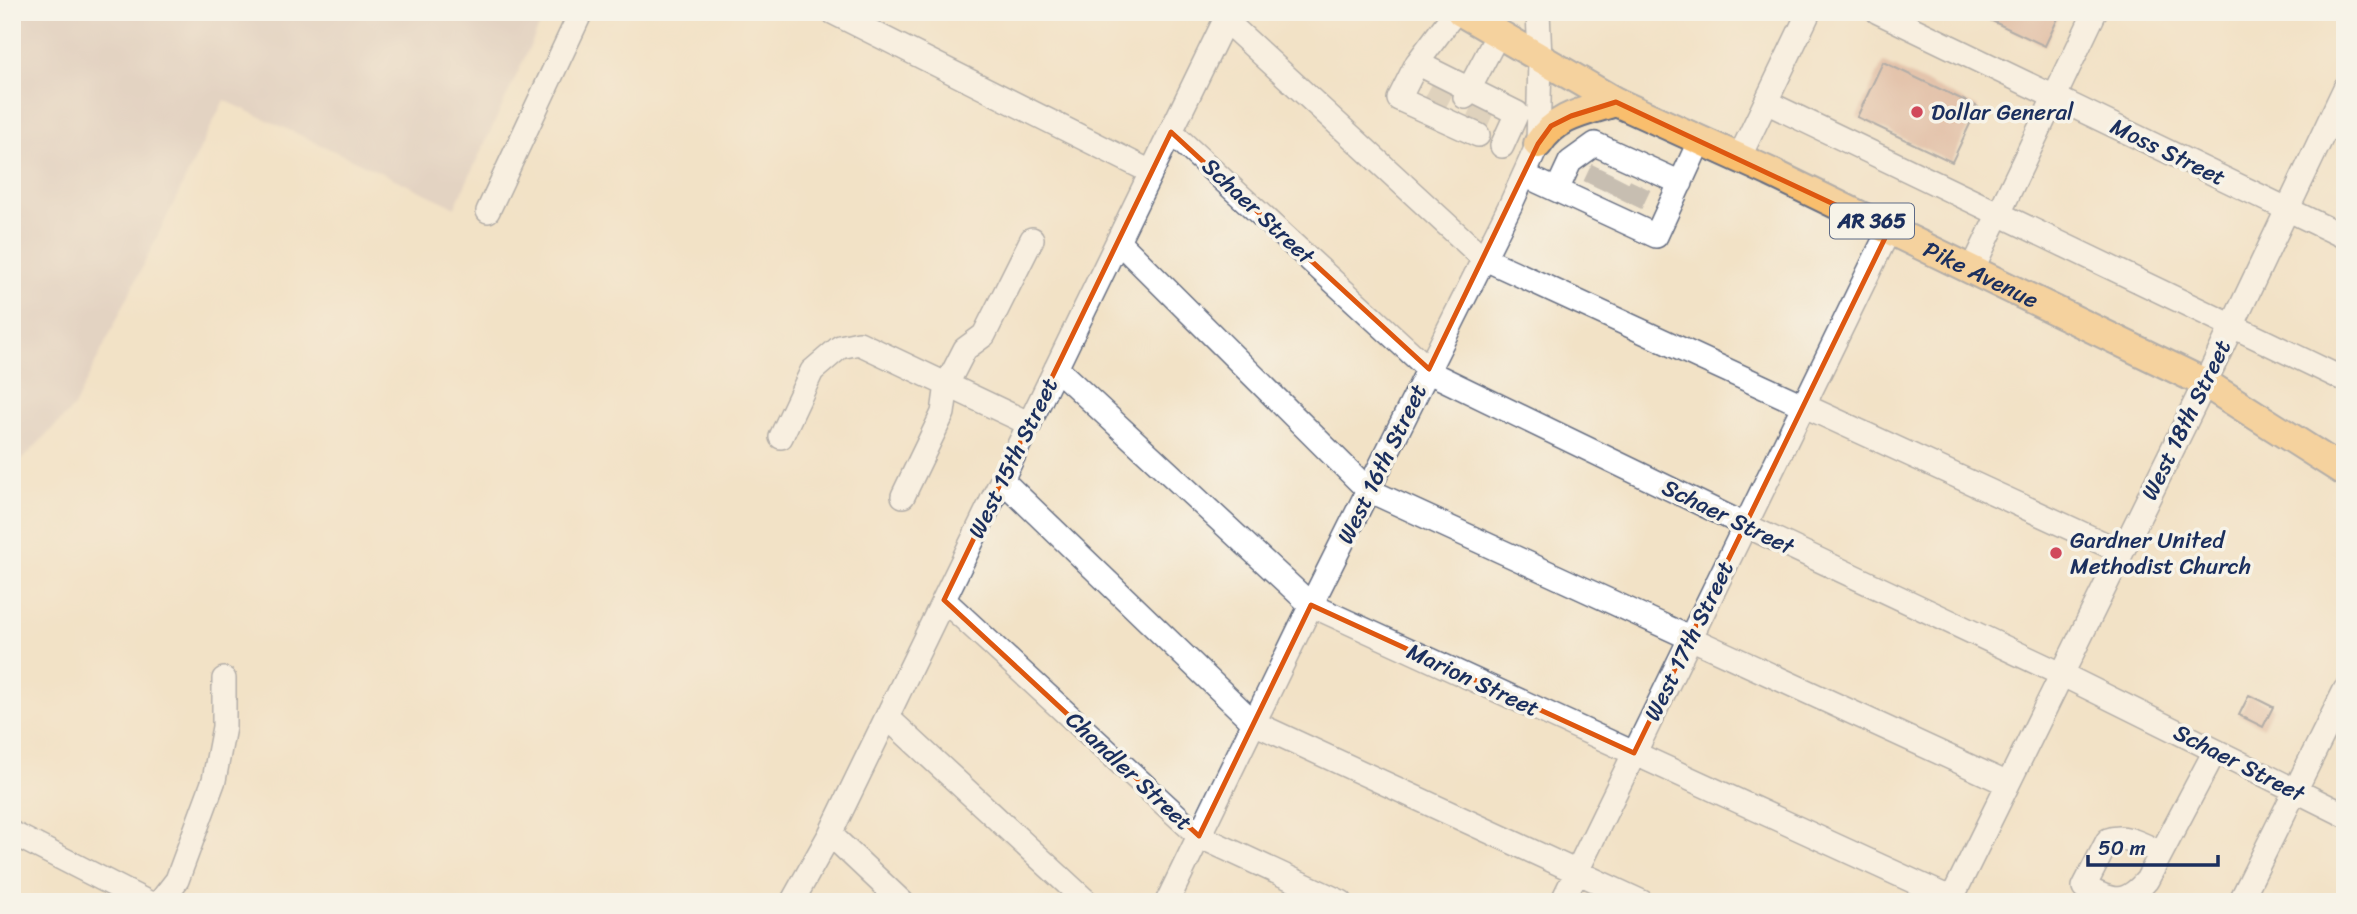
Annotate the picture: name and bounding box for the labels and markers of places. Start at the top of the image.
place label: Dollar General [1931,92,2074,133]
marker: Dollar General [1909,104,1925,120]
place label: Gardner United Methodist Church [2070,520,2251,587]
marker: Gardner United Methodist Church [2048,545,2064,561]

